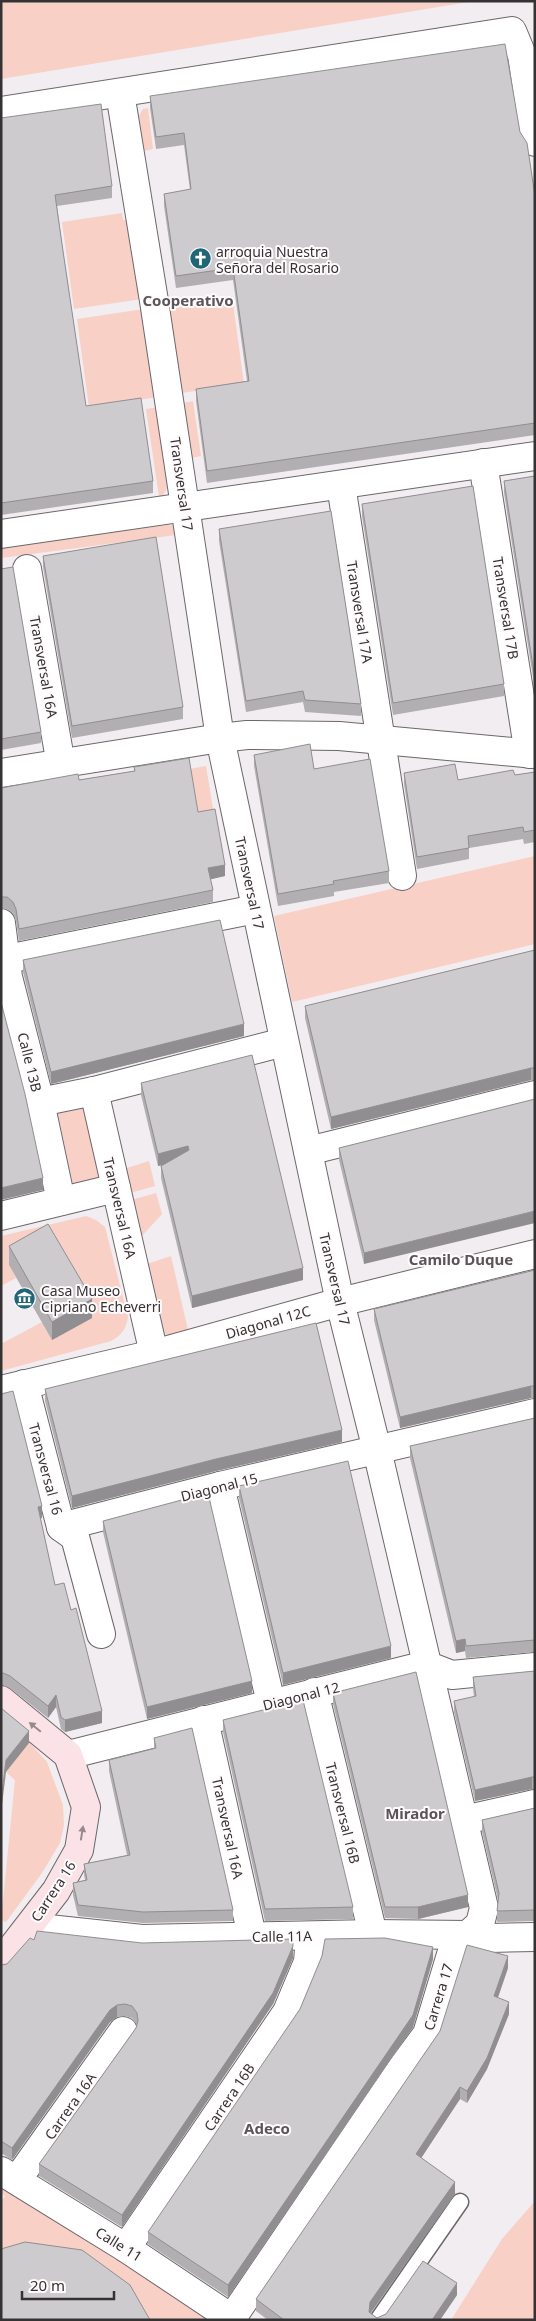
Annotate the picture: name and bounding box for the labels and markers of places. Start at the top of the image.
place label: arroquia Nuestra Señora del Rosario [216,242,339,277]
church icon: arroquia Nuestra Señora del Rosario [188,247,212,271]
place label: Casa Museo Cipriano Echeverri [41,1281,161,1316]
museum icon: Casa Museo Cipriano Echeverri [13,1286,37,1310]

